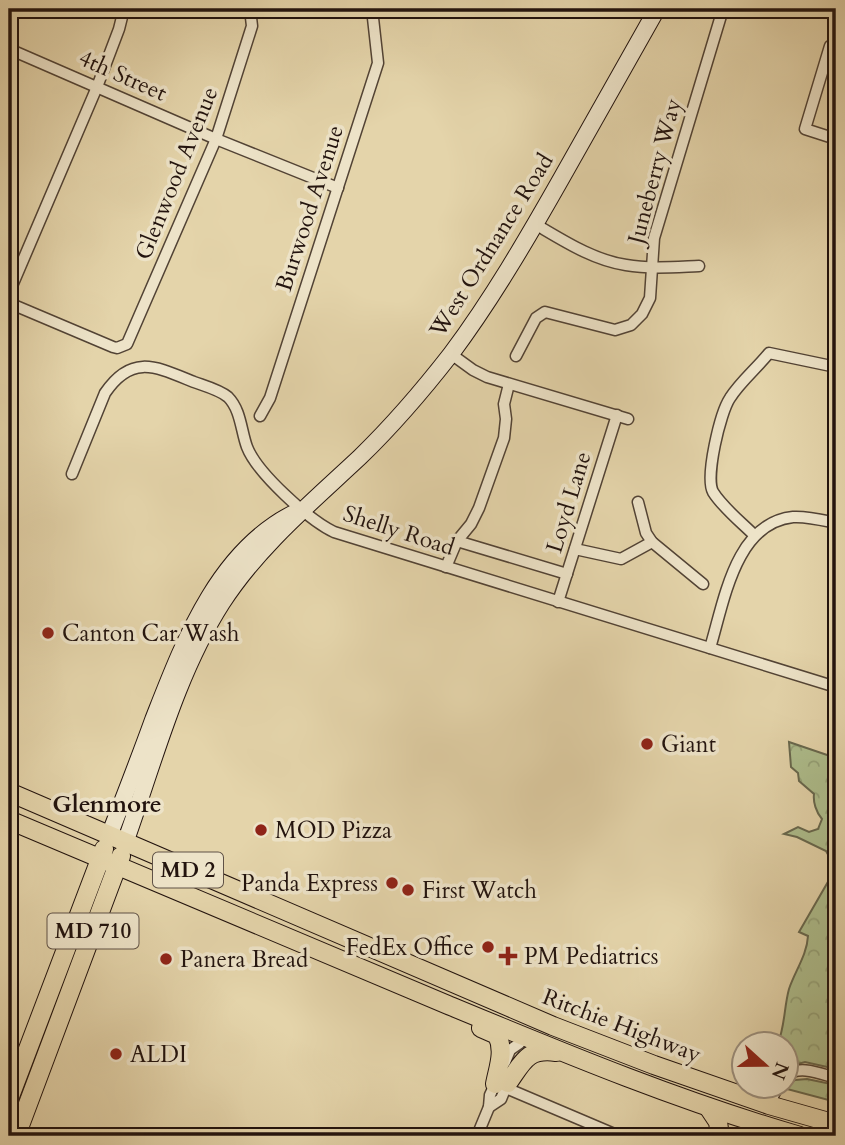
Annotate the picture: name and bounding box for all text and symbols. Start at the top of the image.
street label: 4th Street [74,42,172,109]
street label: Glenwood Avenue [128,82,225,264]
street label: Juneberry Way [619,95,689,250]
street label: Burwood Avenue [268,121,351,295]
street label: West Ordnance Road [422,147,561,344]
street label: Loyd Lane [538,448,599,557]
street label: Shelly Road [339,498,459,563]
place label: Canton Car Wash [62,618,240,649]
marker: Canton Car Wash [40,625,56,641]
place label: Giant [661,729,716,760]
marker: Giant [639,736,655,752]
district label: Glenmore [52,788,162,821]
place label: MOD Pizza [275,815,392,846]
marker: MOD Pizza [253,822,269,838]
road number: MD 2 [153,852,223,888]
place label: Panda Express [241,868,378,899]
marker: Panda Express [384,875,400,891]
place label: First Watch [422,875,537,906]
marker: First Watch [400,882,416,898]
road number: MD 710 [48,914,138,948]
place label: FedEx Office [346,932,474,963]
marker: FedEx Office [480,939,496,955]
place label: PM Pediatrics [524,941,658,972]
place label: Panera Bread [180,944,309,975]
marker: PM Pediatrics [498,946,518,966]
marker: Panera Bread [158,951,174,967]
street label: Ritchie Highway [538,981,706,1070]
north arrow [730,1030,800,1100]
place label: ALDI [130,1039,187,1070]
marker: ALDI [108,1046,124,1062]
text: N [765,1058,795,1084]

